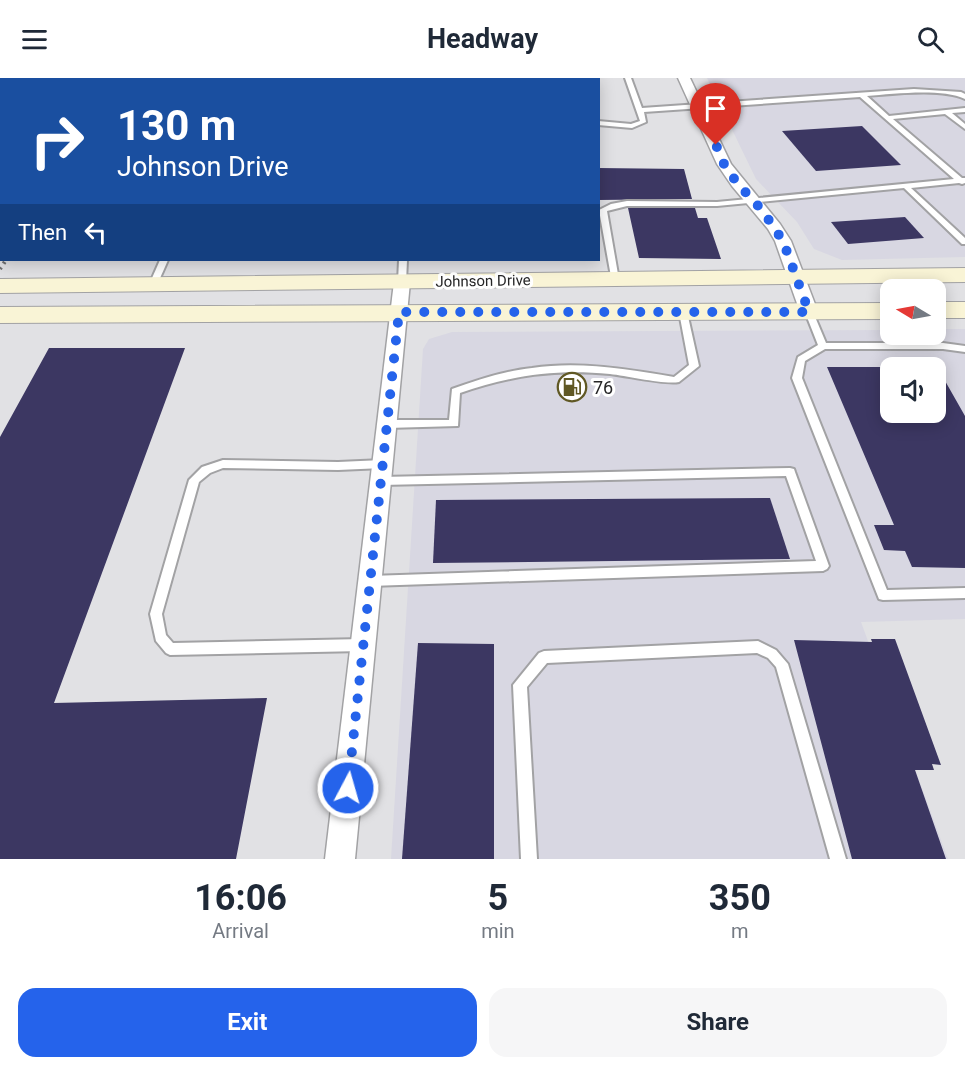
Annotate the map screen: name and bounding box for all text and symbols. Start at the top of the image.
icon: menu [18,23,51,56]
text: Headway [427,23,538,55]
icon: search [914,23,947,56]
pin [690,83,741,145]
icon: arrive [699,92,732,125]
text: 130 m [117,101,236,150]
icon: right [18,102,96,180]
text: Johnson Drive [117,151,289,183]
icon: left [79,216,112,249]
text: Then [18,220,67,245]
street label: Johnson Drive [435,271,531,291]
north arrow [880,279,946,345]
map controls [880,279,946,423]
button: sound [880,357,946,423]
fuel station icon: 76 [556,371,588,403]
place label: 76 [593,377,613,398]
position arrow [316,756,380,820]
text: 16:06 [194,877,287,919]
text: 5 [488,877,508,919]
text: 350 [709,877,771,919]
text: Arrival [212,919,269,943]
text: min [481,919,515,943]
text: m [731,919,749,943]
button: Exit [18,988,477,1057]
button: Share [489,988,947,1057]

